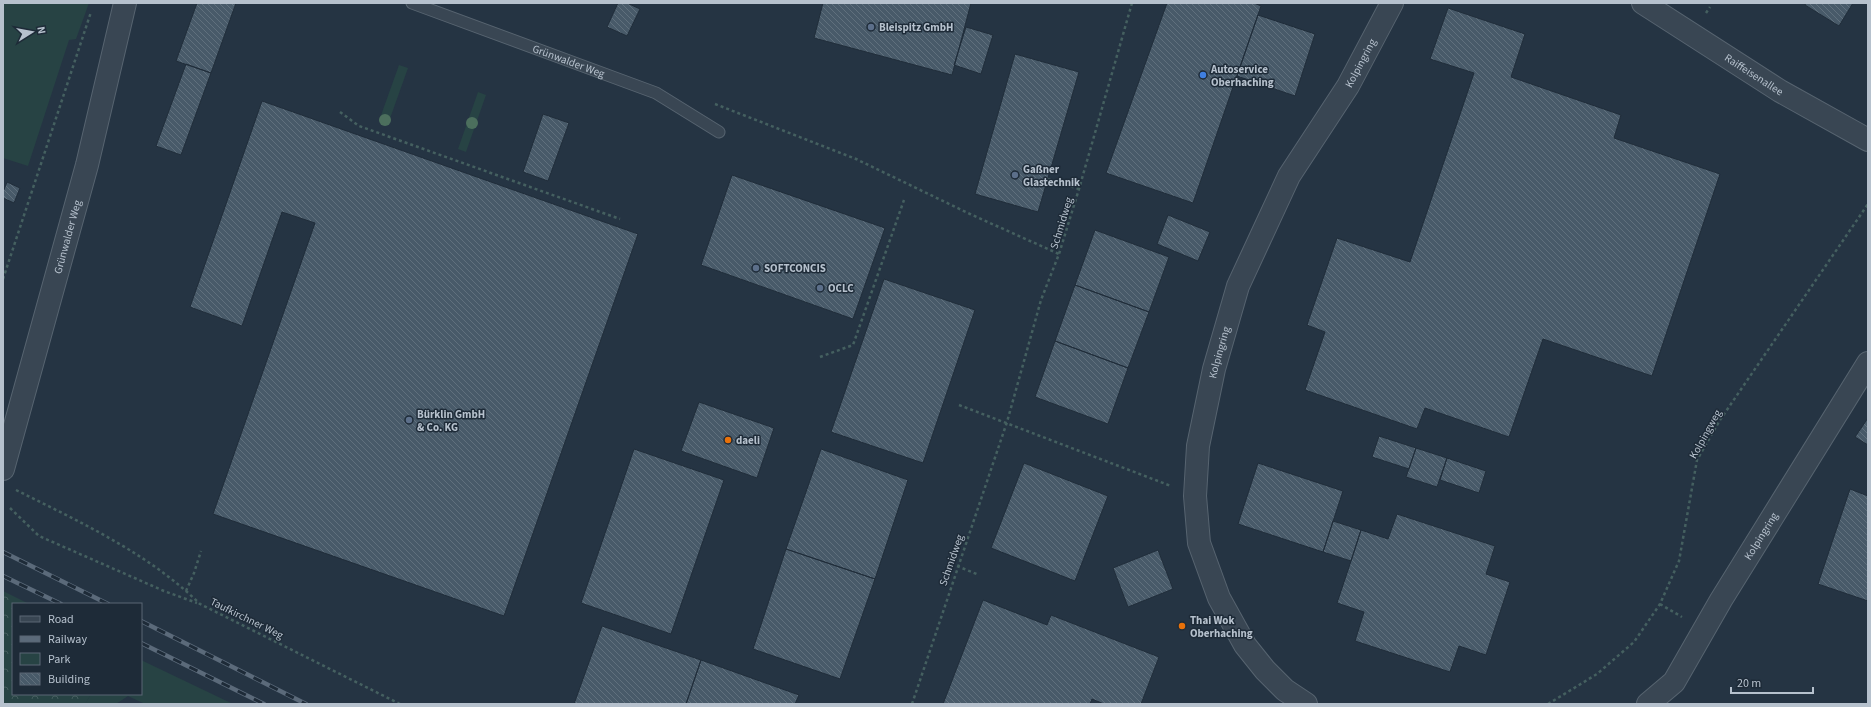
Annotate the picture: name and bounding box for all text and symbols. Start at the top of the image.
north arrow [12,12,52,52]
place label: Bleispitz GmbH [879,20,953,35]
marker: Bleispitz GmbH [866,22,876,32]
text: N [33,25,49,35]
street label: Kolpingring [1341,36,1380,90]
street label: Grünwalder Weg [530,41,607,82]
street label: Raiffeisenallee [1721,50,1786,100]
place label: Autoservice Oberhaching [1210,62,1274,90]
marker: Autoservice Oberhaching [1198,70,1208,80]
place label: Gaßner Glastechnik [1023,162,1080,190]
marker: Gaßner Glastechnik [1010,170,1020,180]
street label: Schmidweg [1046,195,1077,251]
street label: Grünwalder Weg [50,198,85,275]
place label: SOFTCONCIS [764,261,826,276]
marker: SOFTCONCIS [751,263,761,273]
place label: OCLC [828,281,854,296]
marker: OCLC [815,283,825,293]
street label: Kolpingring [1205,324,1234,380]
place label: Bürklin GmbH & Co. KG [417,407,485,435]
street label: Kolpingweg [1686,407,1725,462]
marker: Bürklin GmbH & Co. KG [404,415,414,425]
place label: daeli [736,433,760,448]
marker: daeli [723,435,733,445]
street label: Kolpingring [1741,509,1782,563]
street label: Schmidweg [936,532,967,588]
street label: Taufkirchner Weg [208,594,286,643]
legend [12,603,142,695]
text: Road [48,611,74,628]
place label: Thai Wok Oberhaching [1190,613,1253,641]
marker: Thai Wok Oberhaching [1177,621,1187,631]
text: Railway [48,631,87,648]
text: Park [48,651,70,668]
scale bar [1731,669,1813,695]
text: Building [48,671,90,688]
text: 20 m [1737,675,1761,692]

